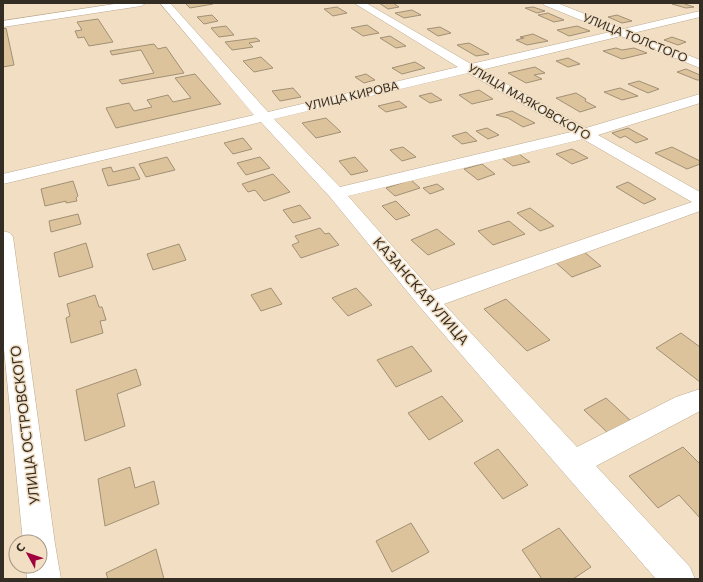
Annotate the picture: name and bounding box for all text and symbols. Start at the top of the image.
street label: УЛИЦА ТОЛСТОГО [581,10,690,65]
street label: УЛИЦА МАЯКОВСКОГО [466,60,594,142]
street label: УЛИЦА КИРОВА [304,77,400,113]
street label: КАЗАНСКАЯ УЛИЦА [370,233,473,348]
street label: УЛИЦА ОСТРОВСКОГО [6,344,43,506]
north arrow [8,534,48,574]
text: С [13,540,28,554]

